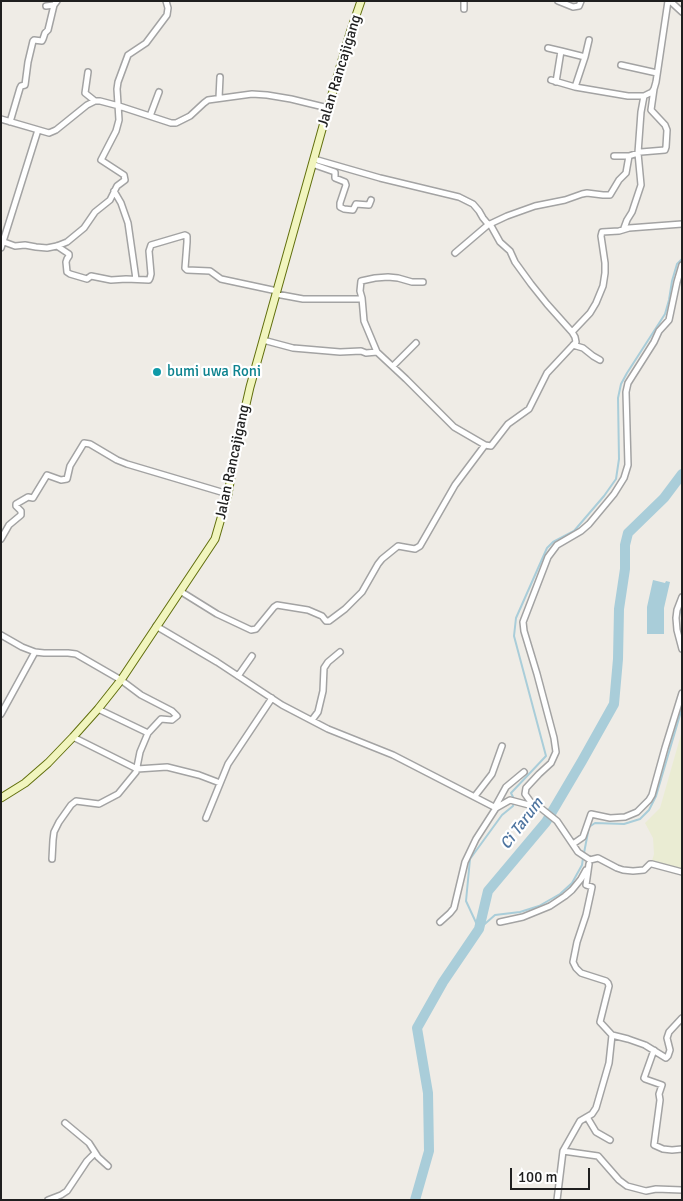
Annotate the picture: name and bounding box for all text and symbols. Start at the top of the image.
street label: Jalan Rancajigang [314,13,366,129]
place label: bumi uwa Roni [167,363,261,381]
marker: bumi uwa Roni [151,366,163,378]
street label: Jalan Rancajigang [212,403,254,521]
water label: Ci Tarum [496,794,548,854]
scale bar [513,1158,593,1190]
text: 100 m [518,1168,558,1186]

